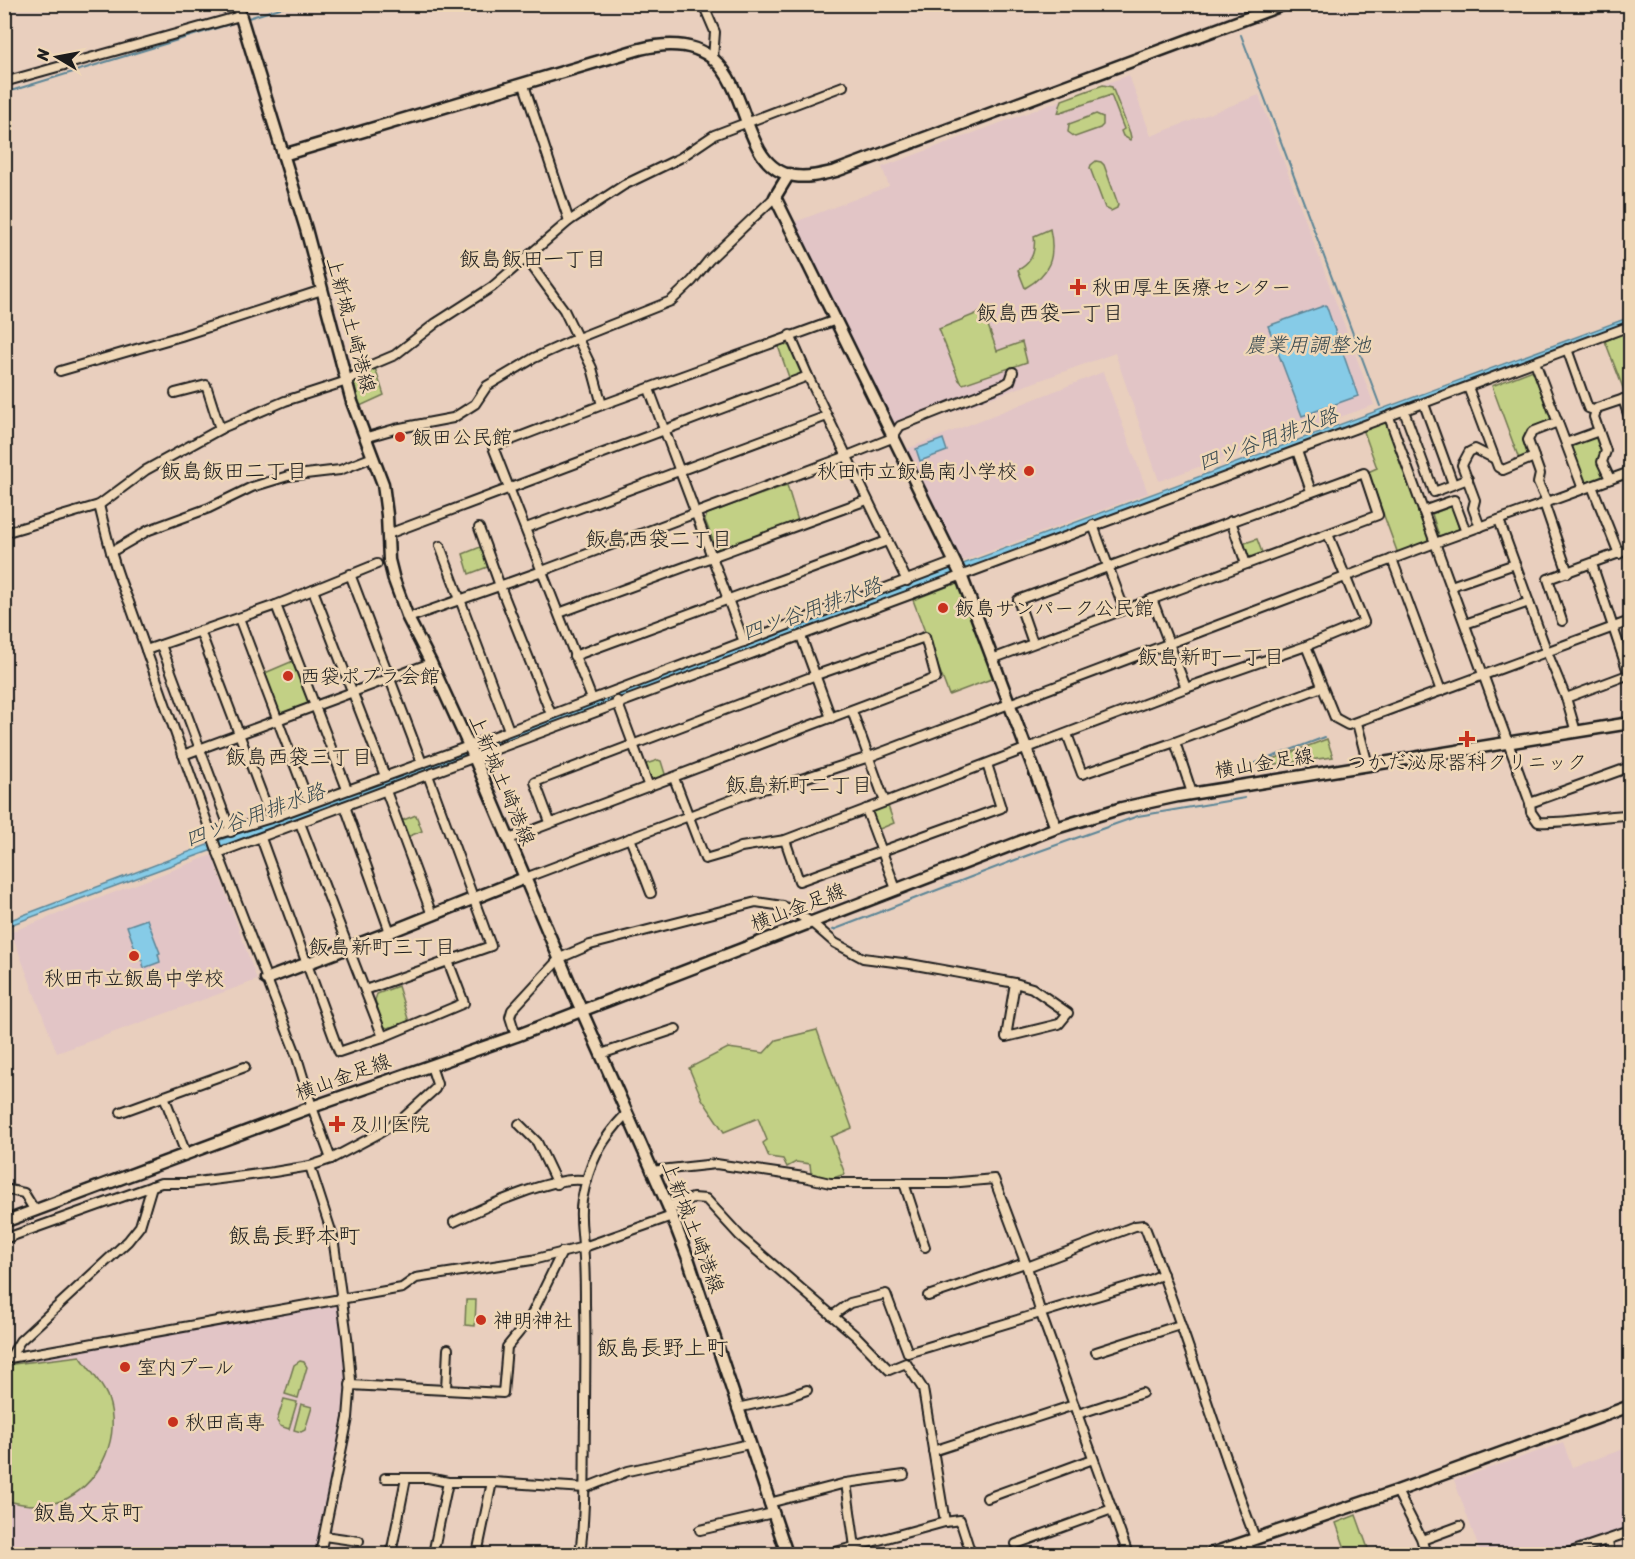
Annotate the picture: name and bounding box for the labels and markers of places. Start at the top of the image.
place label: 秋田厚生医療センター [1092,270,1291,305]
marker: 秋田厚生医療センター [1069,278,1087,296]
place label: 飯田公民館 [412,420,512,455]
marker: 飯田公民館 [393,430,407,444]
place label: 秋田市立飯島南小学校 [817,454,1017,489]
marker: 秋田市立飯島南小学校 [1022,464,1036,478]
place label: 飯島サンパーク公民館 [955,591,1154,626]
marker: 飯島サンパーク公民館 [936,601,950,615]
place label: 西袋ポプラ会館 [300,659,440,694]
marker: 西袋ポプラ会館 [281,669,295,683]
marker: つかだ泌尿器科クリニック [1458,730,1476,748]
place label: つかだ泌尿器科クリニック [1347,745,1587,780]
marker: 秋田市立飯島中学校 [127,949,141,963]
place label: 秋田市立飯島中学校 [44,961,224,996]
place label: 及川医院 [350,1107,430,1142]
marker: 及川医院 [328,1115,346,1133]
place label: 神明神社 [493,1303,573,1338]
marker: 神明神社 [474,1313,488,1327]
place label: 室内プール [137,1350,235,1385]
marker: 室内プール [118,1360,132,1374]
place label: 秋田高専 [185,1405,265,1440]
marker: 秋田高専 [166,1415,180,1429]

